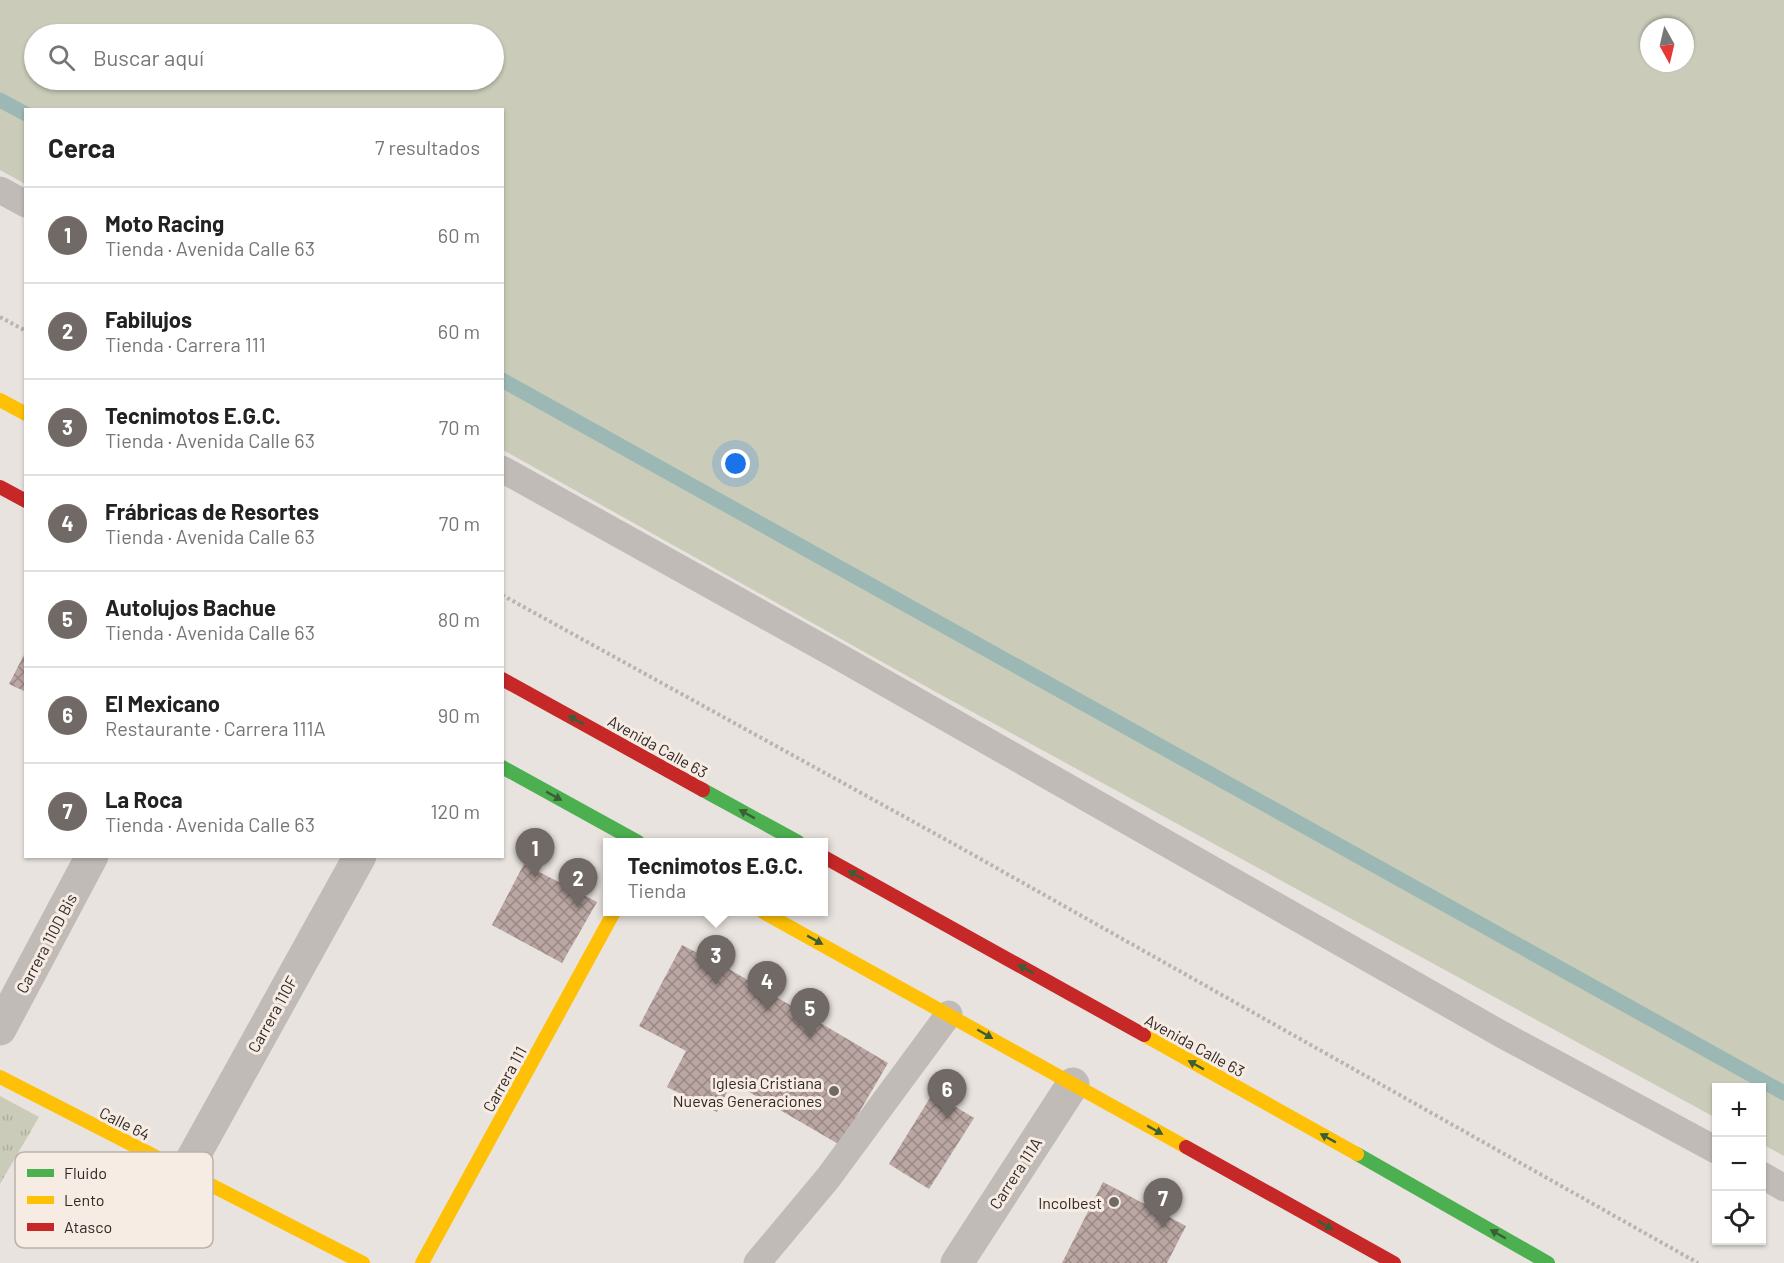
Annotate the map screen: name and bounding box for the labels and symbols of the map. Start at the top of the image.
north arrow [1640,18,1694,72]
your location [721,449,750,478]
street label: Avenida Calle 63 [605,711,711,781]
one-way arrow [568,715,585,725]
one-way arrow [545,790,562,800]
one-way arrow [738,809,755,819]
pin: 1 [516,828,554,878]
pin: 2 [558,858,598,908]
one-way arrow [847,870,864,880]
street label: Carrera 110D Bis [12,890,80,996]
one-way arrow [806,935,823,945]
pin: 3 [696,936,736,985]
pin: 4 [748,962,786,1011]
one-way arrow [1017,964,1034,974]
street label: Carrera 110F [243,972,301,1056]
pin: 5 [790,988,830,1038]
street label: Avenida Calle 63 [1142,1010,1248,1080]
one-way arrow [977,1029,993,1040]
street label: Carrera 111 [478,1043,530,1115]
one-way arrow [1188,1059,1204,1070]
pin: 6 [928,1070,966,1119]
place label: Iglesia Cristiana Nuevas Generaciones [673,1073,822,1110]
marker: Iglesia Cristiana Nuevas Generaciones [827,1084,841,1098]
street label: Calle 64 [97,1102,153,1144]
one-way arrow [1147,1125,1164,1135]
street label: Carrera 111A [985,1133,1045,1212]
one-way arrow [1319,1133,1336,1143]
legend [15,1152,213,1248]
text: Fluido [64,1163,107,1182]
pin: 7 [1144,1178,1182,1228]
text: Lento [64,1190,105,1209]
place label: Incolbest [1038,1193,1102,1212]
marker: Incolbest [1107,1195,1121,1209]
text: Atasco [64,1217,112,1236]
one-way arrow [1317,1220,1334,1230]
one-way arrow [1489,1229,1506,1239]

